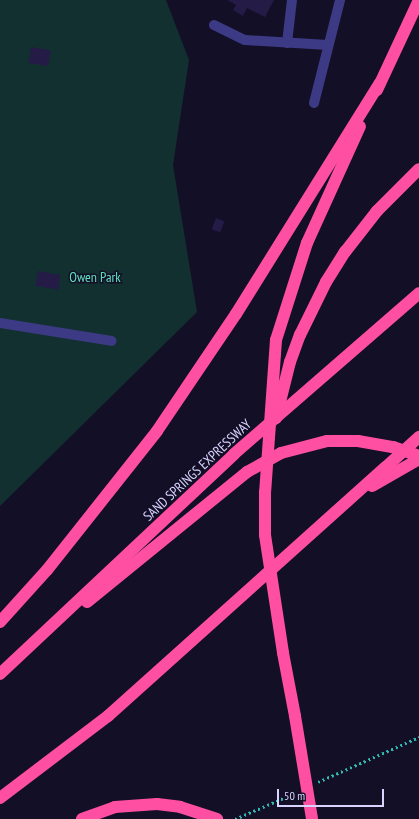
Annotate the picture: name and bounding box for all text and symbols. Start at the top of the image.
park label: Owen Park [69,269,121,285]
street label: SAND SPRINGS EXPRESSWAY [140,416,254,524]
scale bar [279,781,386,807]
text: 50 m [284,788,305,803]

